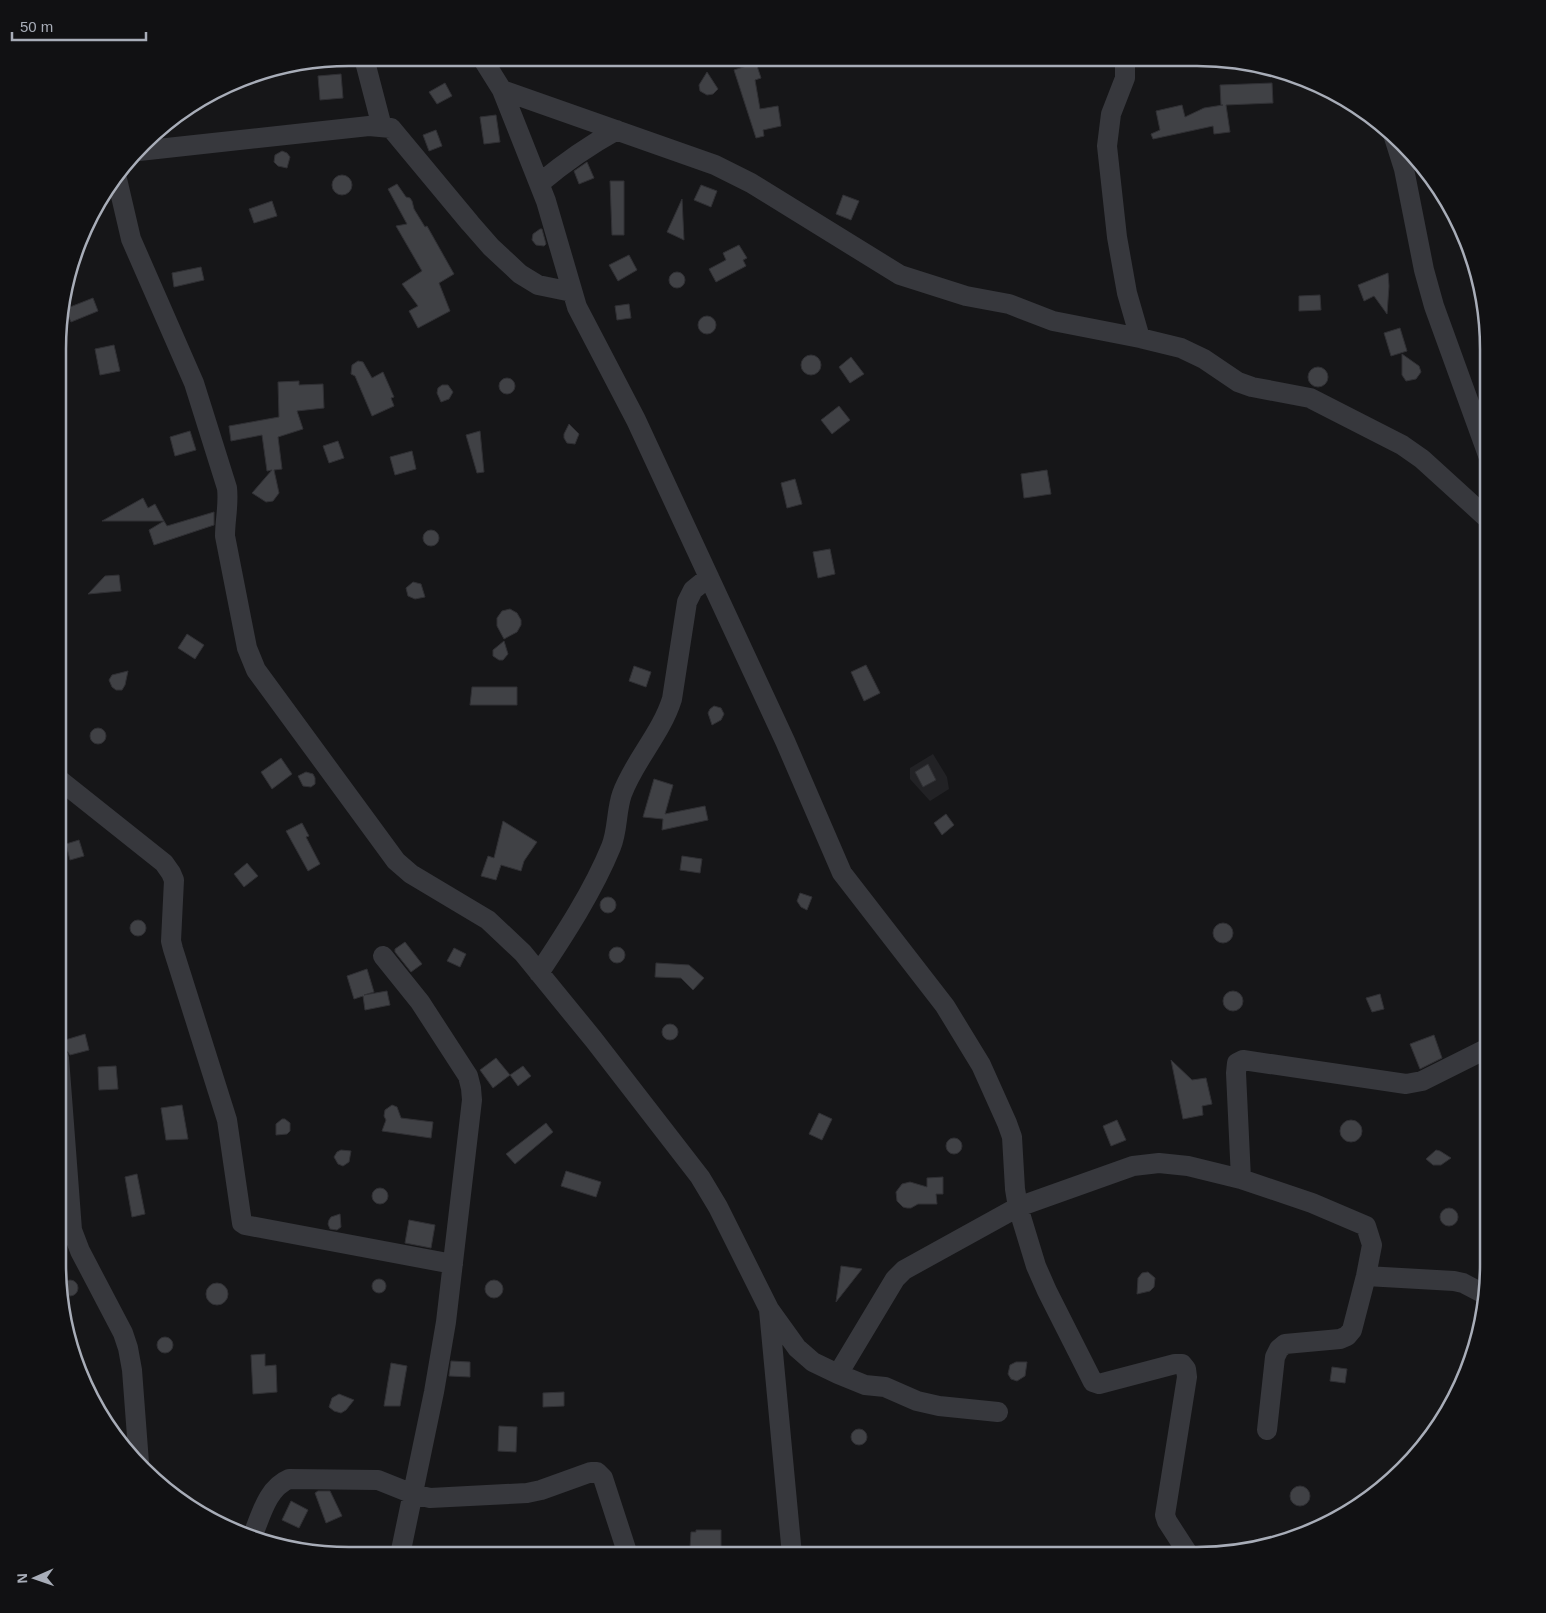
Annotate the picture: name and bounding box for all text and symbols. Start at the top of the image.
scale bar [12,10,146,42]
text: 50 m [20,18,53,35]
north arrow [10,1553,60,1603]
text: N [14,1573,30,1584]

